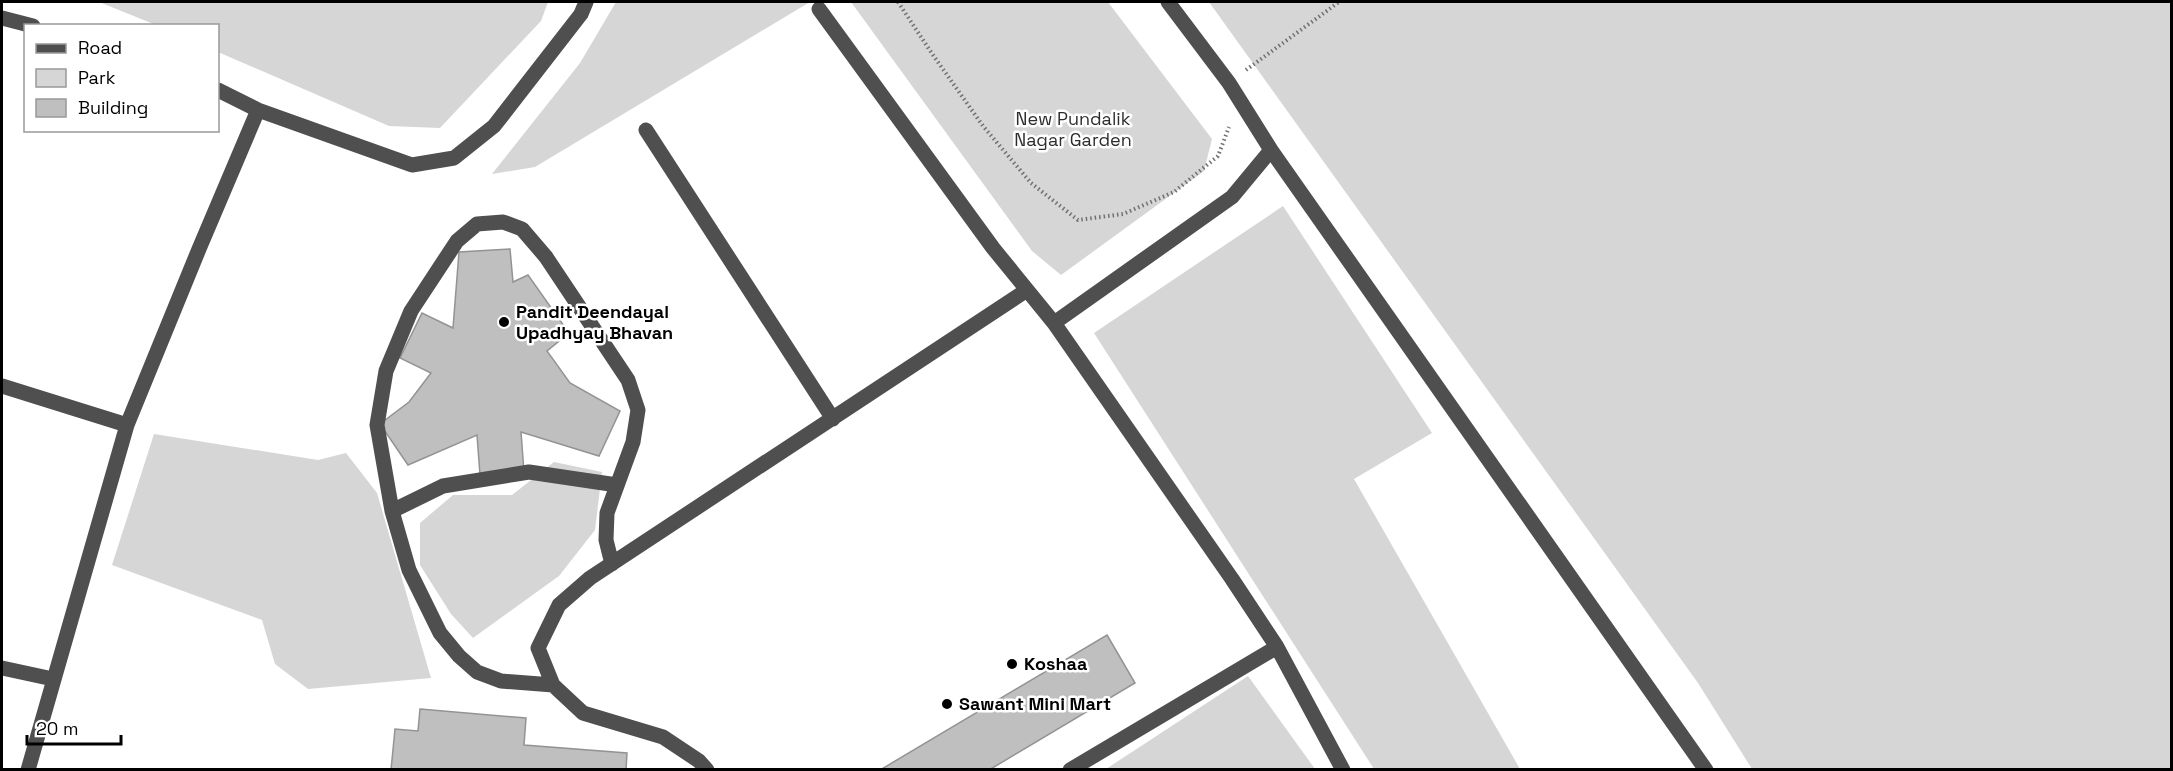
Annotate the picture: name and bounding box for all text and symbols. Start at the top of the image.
legend [24,24,219,132]
text: Road [78,36,122,59]
text: Park [78,66,116,89]
text: Building [78,96,148,119]
park label: New Pundalik Nagar Garden [1014,107,1132,151]
place label: Pandit Deendayal Upadhyay Bhavan [516,300,673,344]
marker: Pandit Deendayal Upadhyay Bhavan [497,315,511,329]
place label: Koshaa [1024,652,1088,675]
marker: Koshaa [1005,657,1019,671]
place label: Sawant Mini Mart [959,692,1111,715]
marker: Sawant Mini Mart [940,697,954,711]
scale bar [27,708,122,746]
text: 20 m [36,717,79,740]

